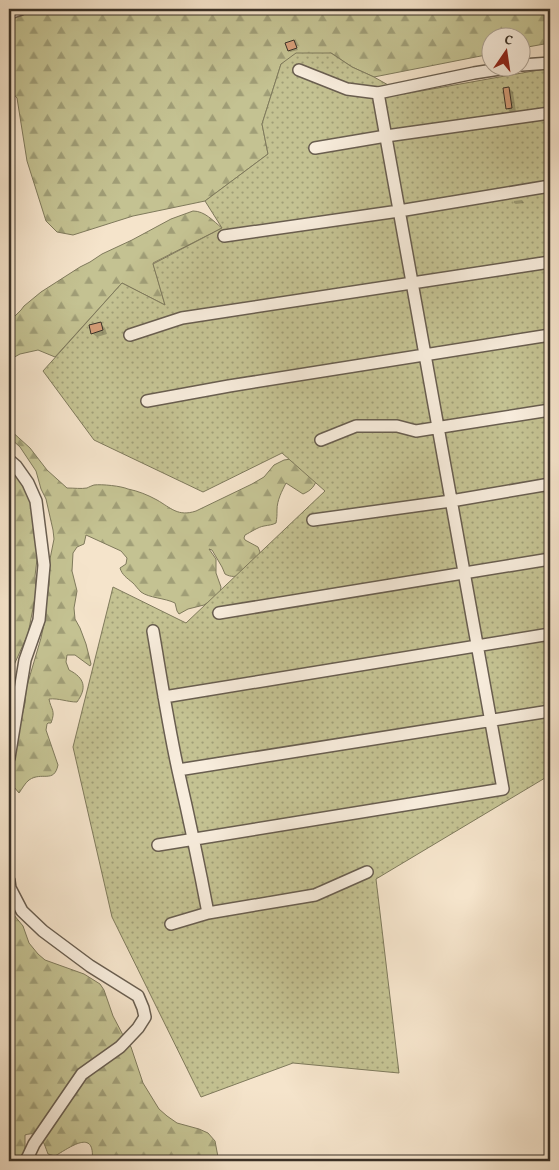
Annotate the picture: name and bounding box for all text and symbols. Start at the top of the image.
north arrow [482,28,532,78]
text: С [503,29,515,50]

